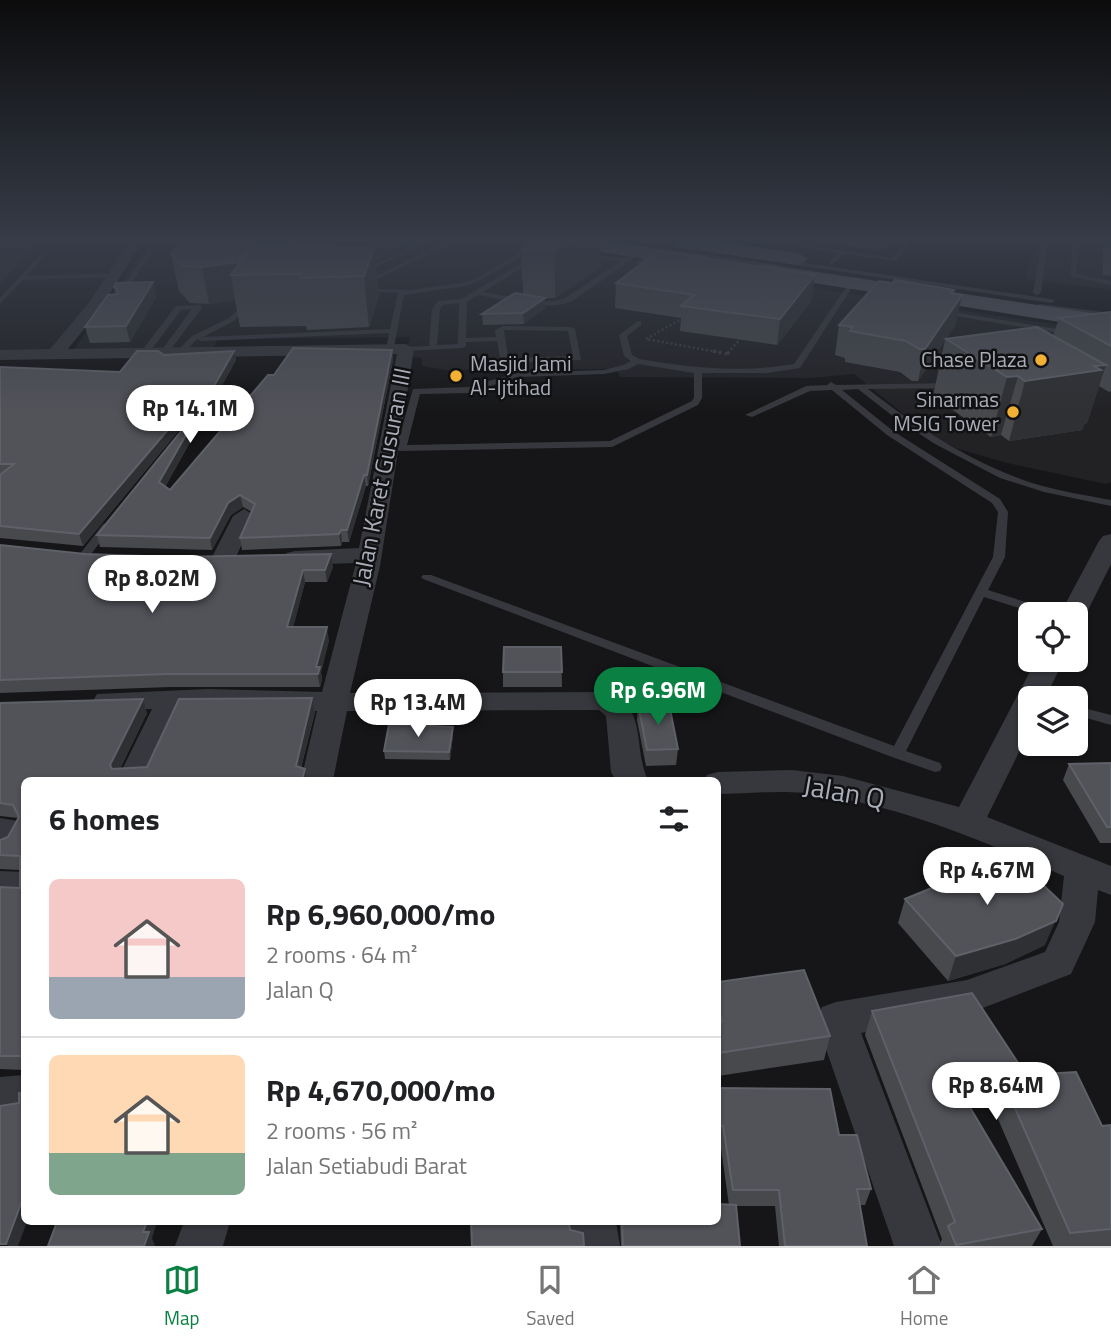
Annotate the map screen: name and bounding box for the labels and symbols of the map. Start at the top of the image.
place label: Chase Plaza [921,343,1027,375]
place label: Masjid Jami Al-Ijtihad [470,347,572,403]
marker: Chase Plaza [1033,352,1049,368]
street label: Jalan Karet Gusuran III [342,364,420,589]
marker: Masjid Jami Al-Ijtihad [448,368,464,384]
place label: Sinarmas MSIG Tower [893,383,999,439]
pin: Rp 14.1M [118,386,262,445]
marker: Sinarmas MSIG Tower [1005,404,1021,420]
pin: Rp 8.02M [80,556,224,615]
pin: Rp 6.96M [586,668,730,727]
pin: Rp 13.4M [346,680,490,739]
street label: Jalan Q [800,763,888,820]
pin: Rp 4.67M [915,848,1059,907]
pin: Rp 8.64M [924,1062,1068,1122]

